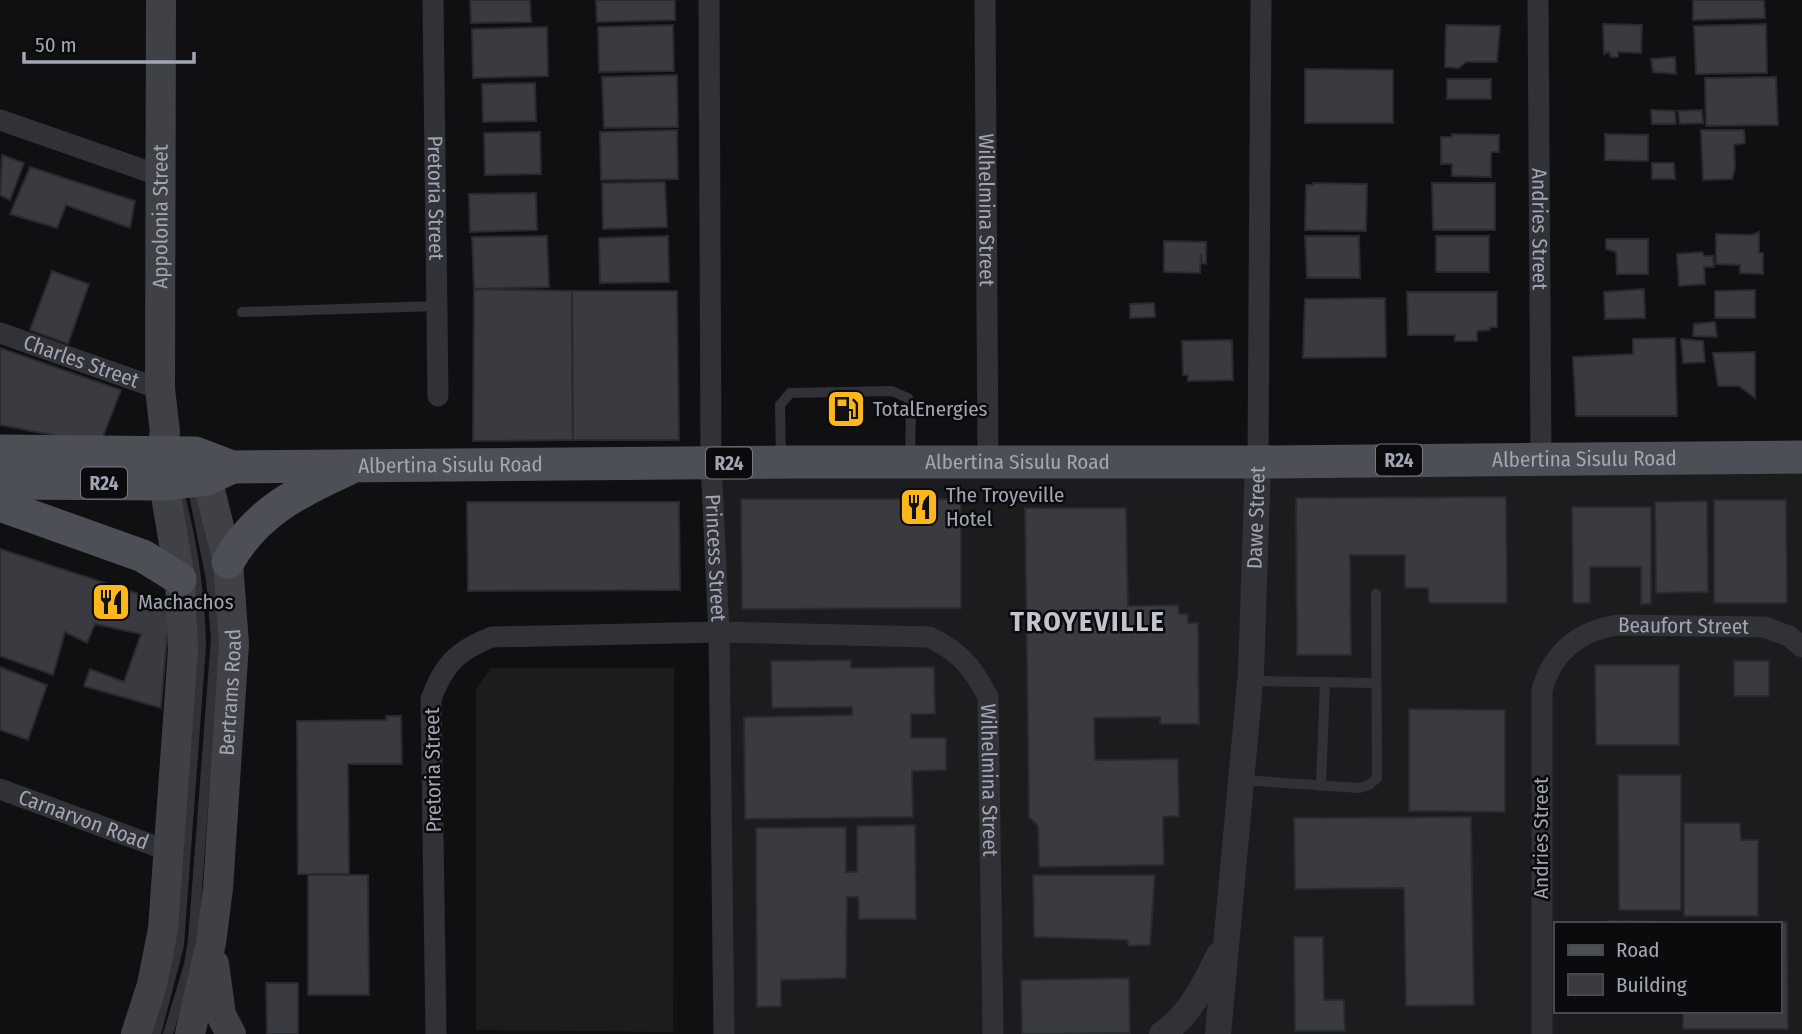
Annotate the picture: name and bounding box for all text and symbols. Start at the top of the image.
scale bar [24,21,194,65]
text: 50 m [35,32,77,58]
street label: Wilhelmina Street [973,133,1000,287]
street label: Pretoria Street [422,135,449,261]
street label: Appolonia Street [147,144,174,289]
street label: Andries Street [1526,168,1553,290]
street label: Charles Street [20,329,142,394]
fuel station icon: TotalEnergies [825,388,867,430]
place label: TotalEnergies [873,396,988,422]
road number: R24 [1376,444,1422,475]
street label: Albertina Sisulu Road [1492,445,1677,473]
road number: R24 [706,447,752,478]
street label: Albertina Sisulu Road [925,449,1110,475]
street label: Albertina Sisulu Road [358,451,543,479]
street label: Dawe Street [1241,466,1271,569]
road number: R24 [81,468,127,498]
place label: The Troyeville Hotel [946,482,1064,532]
restaurant icon: The Troyeville Hotel [898,486,940,528]
street label: Princess Street [699,494,732,622]
restaurant icon: Machachos [90,581,132,623]
place label: Machachos [138,589,234,615]
district label: TROYEVILLE [1010,605,1166,638]
street label: Beaufort Street [1618,612,1749,640]
street label: Bertrams Road [214,628,247,756]
street label: Wilhelmina Street [975,703,1003,857]
street label: Pretoria Street [419,707,447,833]
street label: Andries Street [1528,777,1554,899]
street label: Carnarvon Road [15,784,152,855]
legend [1554,922,1781,1013]
text: Road [1616,937,1660,963]
text: Building [1616,972,1687,998]

